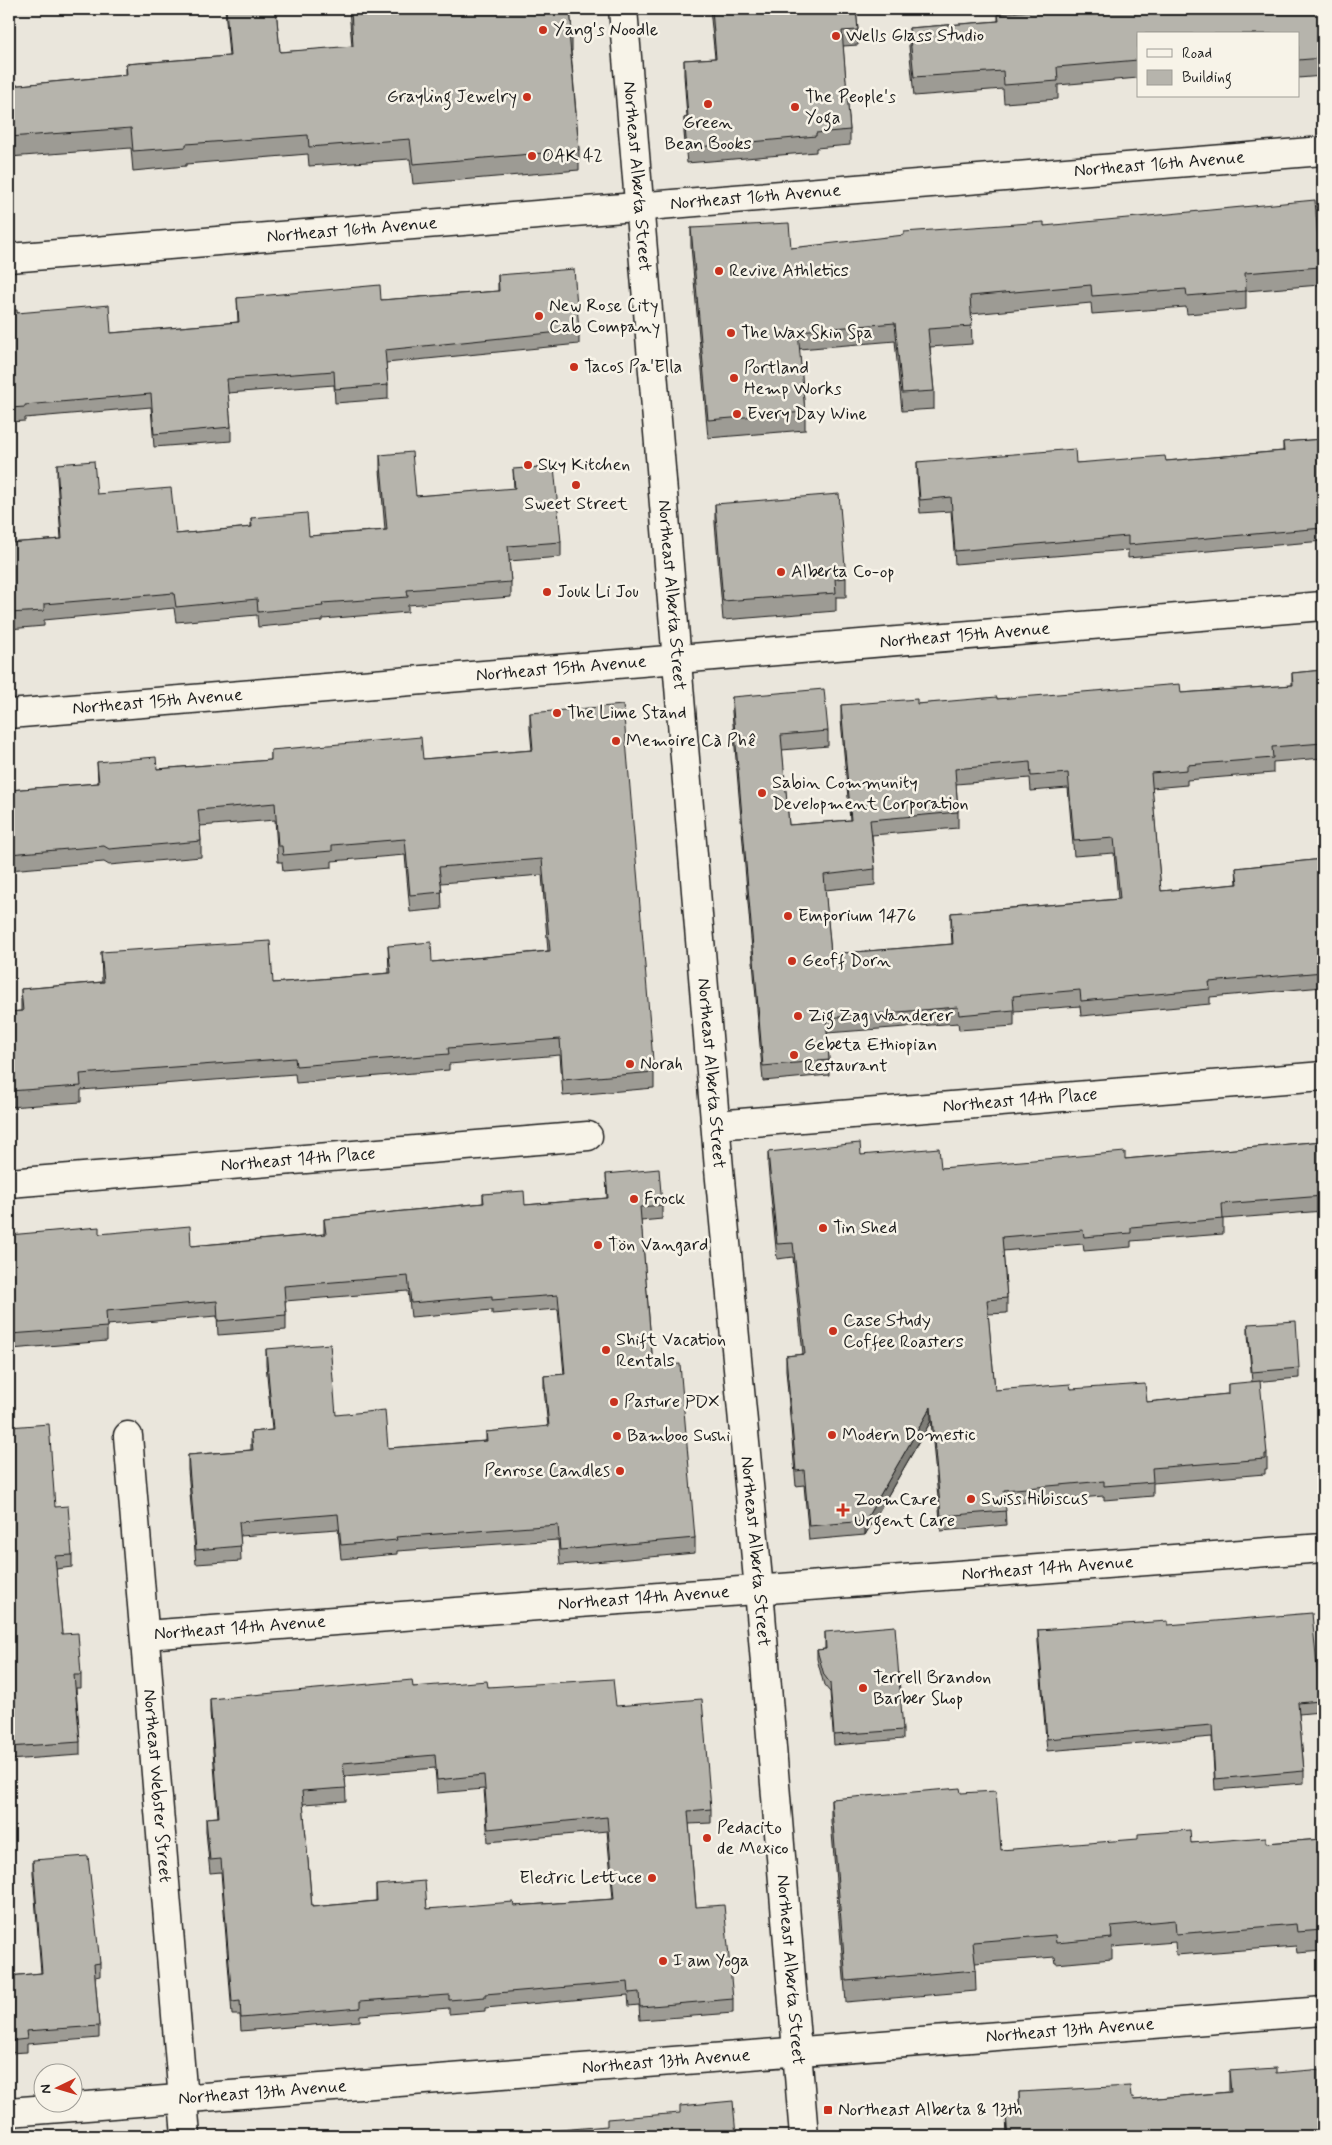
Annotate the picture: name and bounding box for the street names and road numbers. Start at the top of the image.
street label: Northeast Alberta Street [617,80,657,273]
street label: Northeast 16th Avenue [1073,145,1246,183]
street label: Northeast 16th Avenue [669,178,842,216]
street label: Northeast 16th Avenue [266,211,438,249]
street label: Northeast Alberta Street [652,499,691,691]
street label: Northeast 15th Avenue [879,616,1051,654]
street label: Northeast 15th Avenue [475,650,647,688]
street label: Northeast 15th Avenue [71,683,244,721]
street label: Northeast Alberta Street [691,977,731,1170]
street label: Northeast 14th Place [942,1082,1098,1119]
street label: Northeast 14th Place [220,1141,377,1178]
street label: Northeast Alberta Street [734,1455,776,1647]
street label: Northeast 14th Avenue [961,1550,1134,1587]
street label: Northeast 14th Avenue [557,1580,731,1616]
street label: Northeast 14th Avenue [153,1610,327,1646]
street label: Northeast Webster Street [137,1688,177,1884]
street label: Northeast Alberta Street [771,1874,810,2066]
street label: Northeast 13th Avenue [985,2012,1155,2049]
street label: Northeast 13th Avenue [581,2043,751,2080]
street label: Northeast 13th Avenue [177,2074,348,2111]

